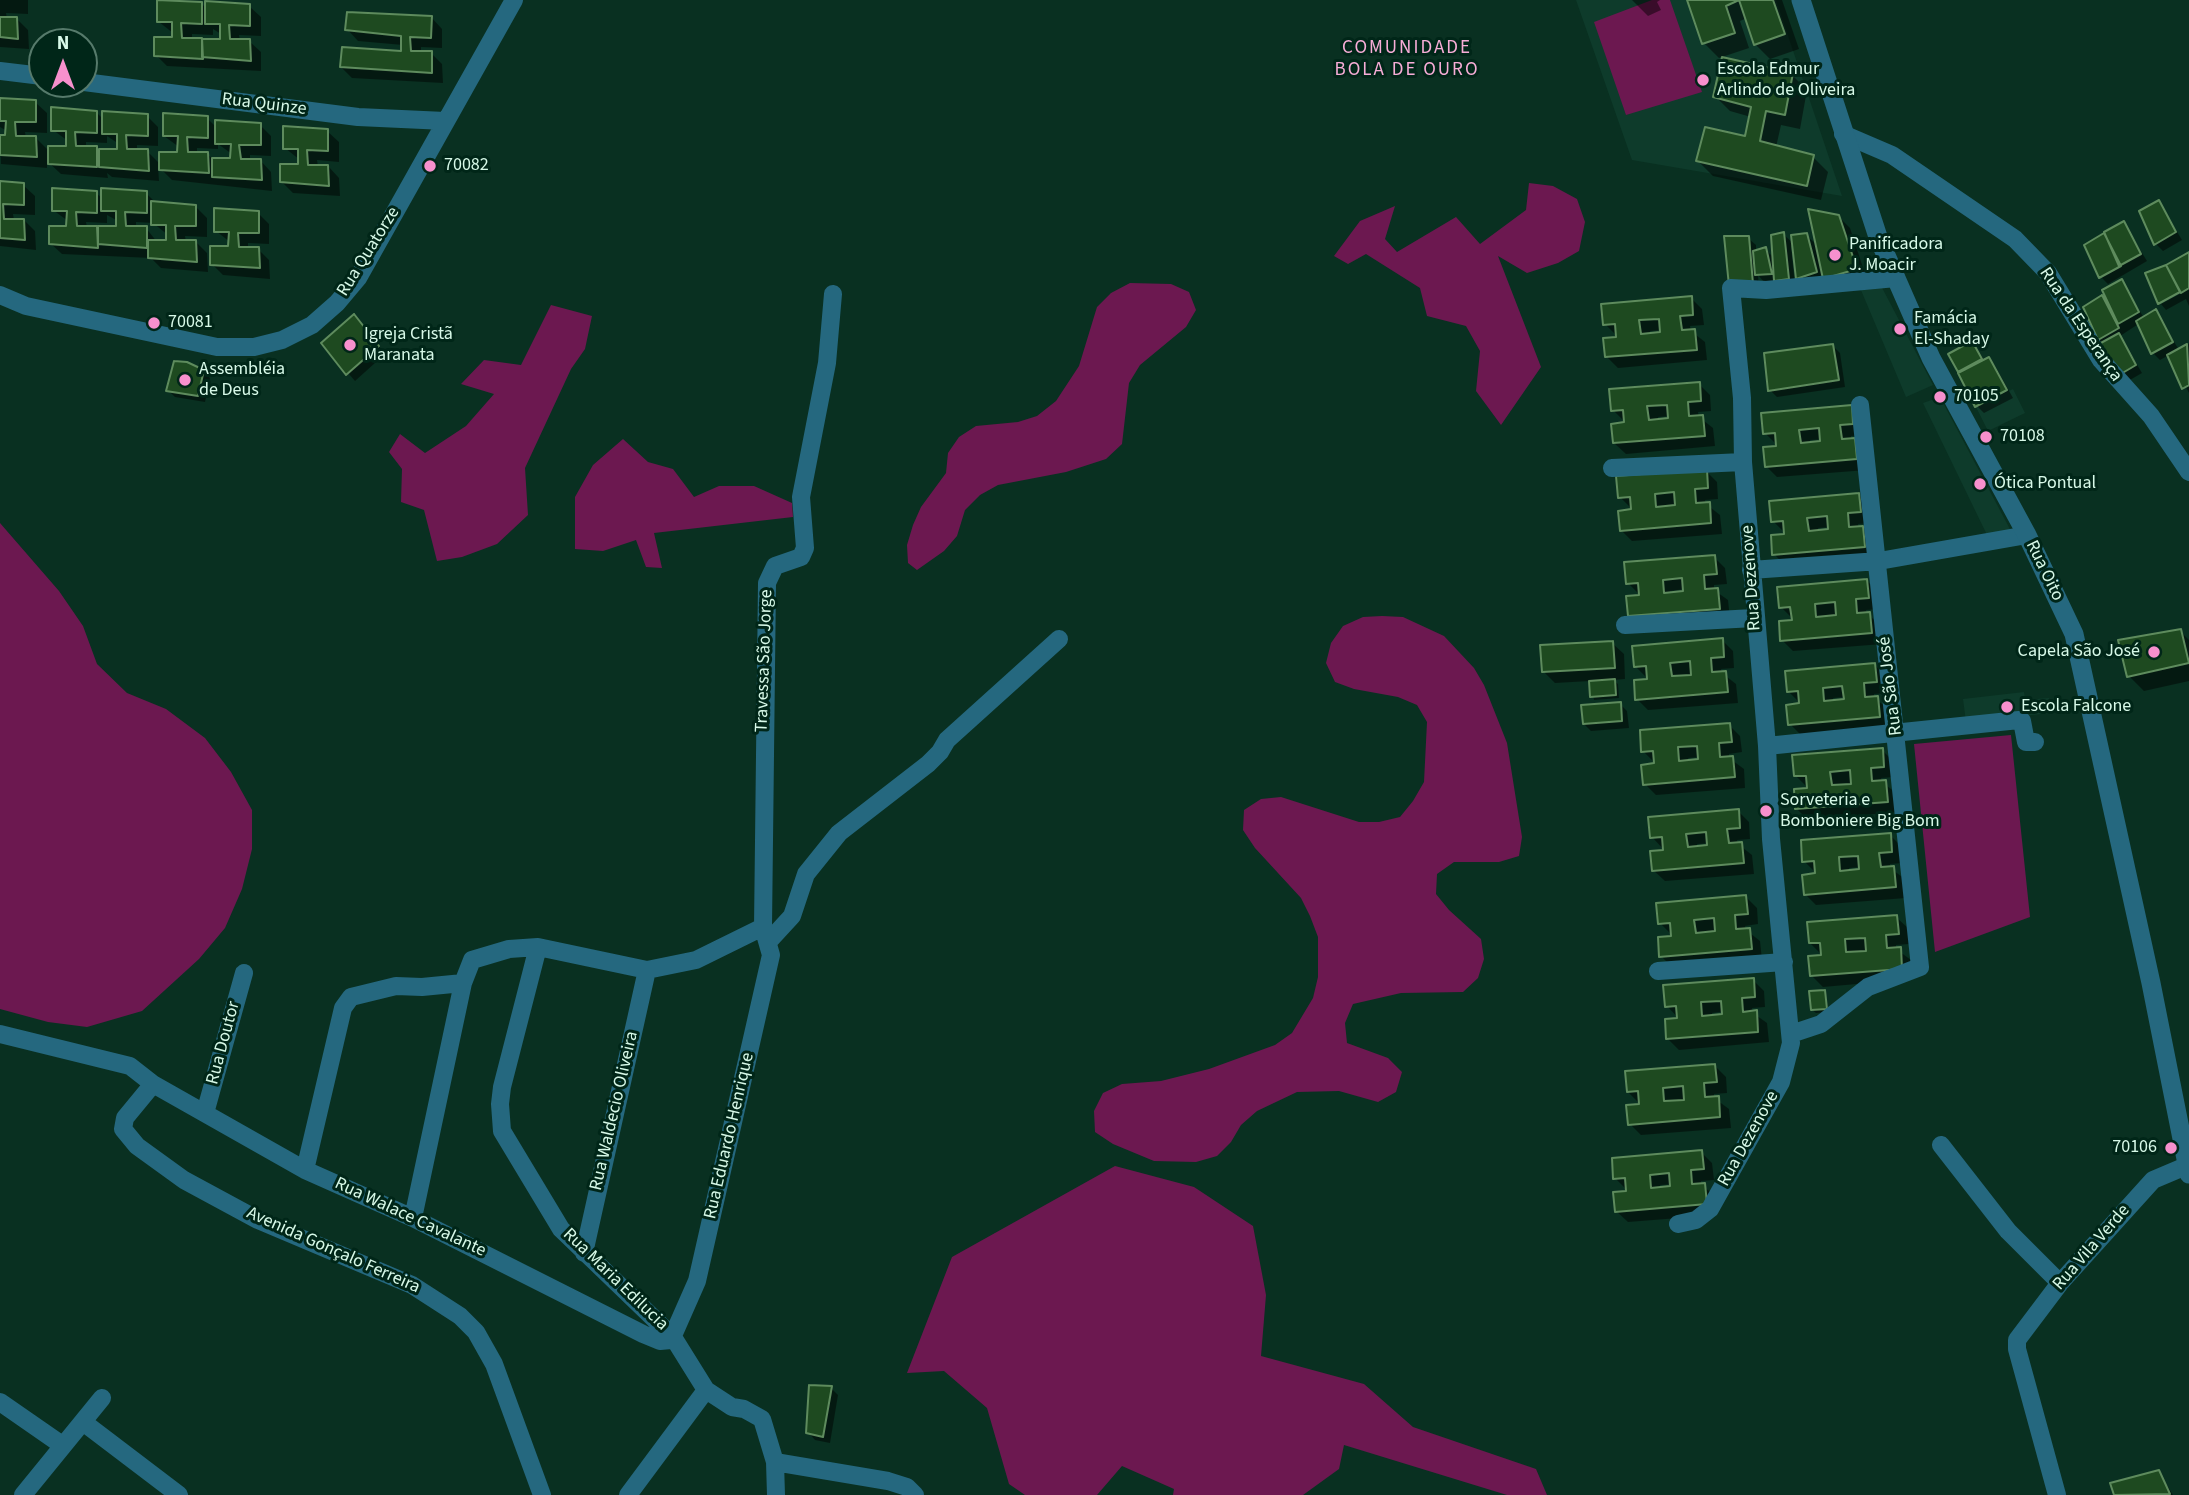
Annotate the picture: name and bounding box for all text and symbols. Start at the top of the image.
north arrow [28,28,98,98]
text: N [57,30,69,57]
district label: COMUNIDADE BOLA DE OURO [1336,38,1478,82]
place label: Escola Edmur Arlindo de Oliveira [1717,59,1855,102]
marker: Escola Edmur Arlindo de Oliveira [1695,72,1711,88]
street label: Rua Quinze [220,89,308,121]
place label: 70082 [444,155,489,177]
marker: 70082 [422,158,438,174]
street label: Rua Quatorze [333,203,405,301]
place label: Panificadora J. Moacir [1849,234,1943,276]
marker: Panificadora J. Moacir [1827,247,1843,263]
street label: Rua da Esperança [2034,264,2126,386]
place label: Famácia El-Shaday [1914,308,1989,350]
place label: 70081 [168,312,213,334]
marker: 70081 [146,315,162,331]
marker: Famácia El-Shaday [1892,321,1908,337]
place label: Igreja Cristã Maranata [364,324,453,366]
marker: Igreja Cristã Maranata [342,337,358,353]
place label: Assembléia de Deus [199,359,285,402]
marker: Assembléia de Deus [177,372,193,388]
place label: 70105 [1954,386,1999,408]
marker: 70105 [1932,389,1948,405]
place label: 70108 [2000,426,2045,448]
marker: 70108 [1978,429,1994,445]
place label: Ótica Pontual [1994,473,2096,495]
marker: Ótica Pontual [1972,476,1988,492]
street label: Rua Dezenove [1738,524,1766,632]
street label: Rua Oito [2020,537,2068,605]
street label: Travessa São Jorge [752,589,778,733]
street label: Rua São José [1874,635,1908,737]
place label: Capela São José [2018,641,2140,663]
marker: Capela São José [2146,644,2162,660]
place label: Escola Falcone [2021,696,2131,718]
marker: Escola Falcone [1999,699,2015,715]
place label: Sorveteria e Bomboniere Big Bom [1780,790,1940,832]
marker: Sorveteria e Bomboniere Big Bom [1758,803,1774,819]
street label: Rua Doutor [203,999,245,1087]
street label: Rua Waldecio Oliveira [586,1029,644,1193]
street label: Rua Eduardo Henrique [700,1051,760,1221]
street label: Rua Dezenove [1714,1087,1784,1191]
place label: 70106 [2112,1137,2157,1159]
marker: 70106 [2163,1140,2179,1156]
street label: Rua Walace Cavalante [331,1173,489,1263]
street label: Rua Vila Verde [2049,1201,2135,1295]
street label: Avenida Gonçalo Ferreira [243,1203,423,1299]
street label: Rua Maria Edilucia [558,1224,672,1336]

